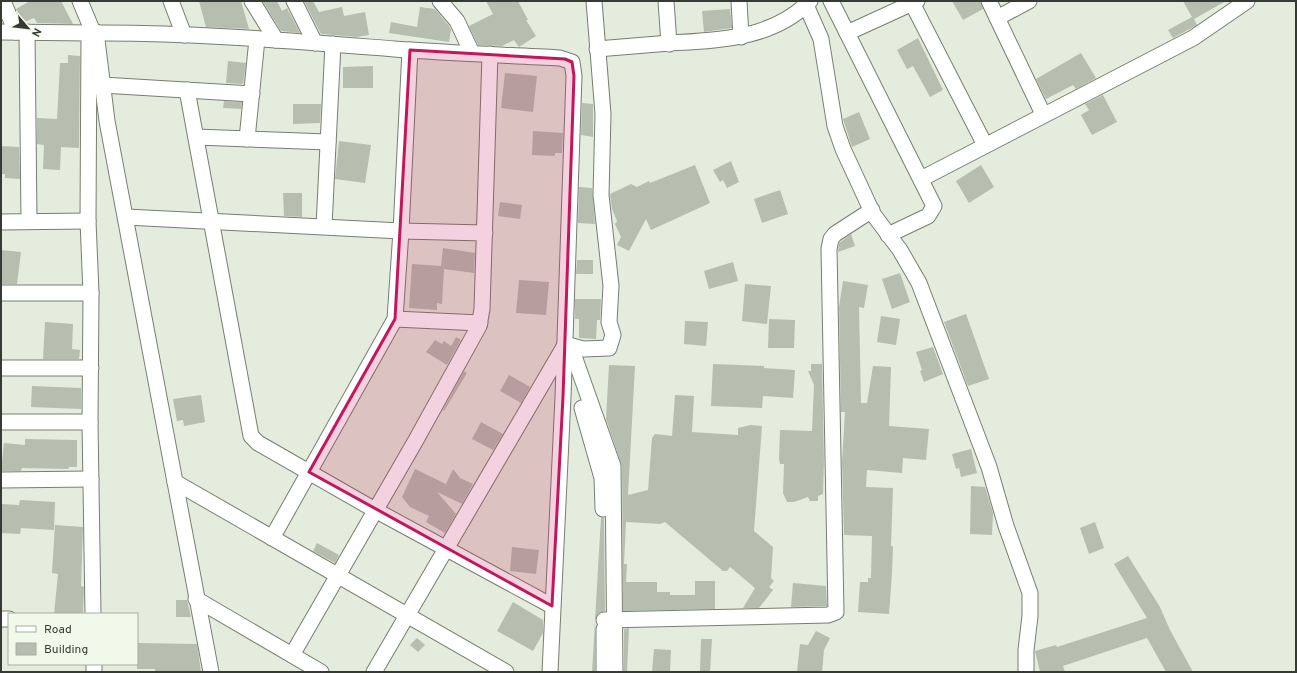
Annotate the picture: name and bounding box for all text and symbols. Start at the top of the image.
north arrow [8,8,48,48]
text: N [28,25,44,39]
legend [8,613,138,665]
text: Road [44,622,72,638]
text: Building [44,642,88,658]

